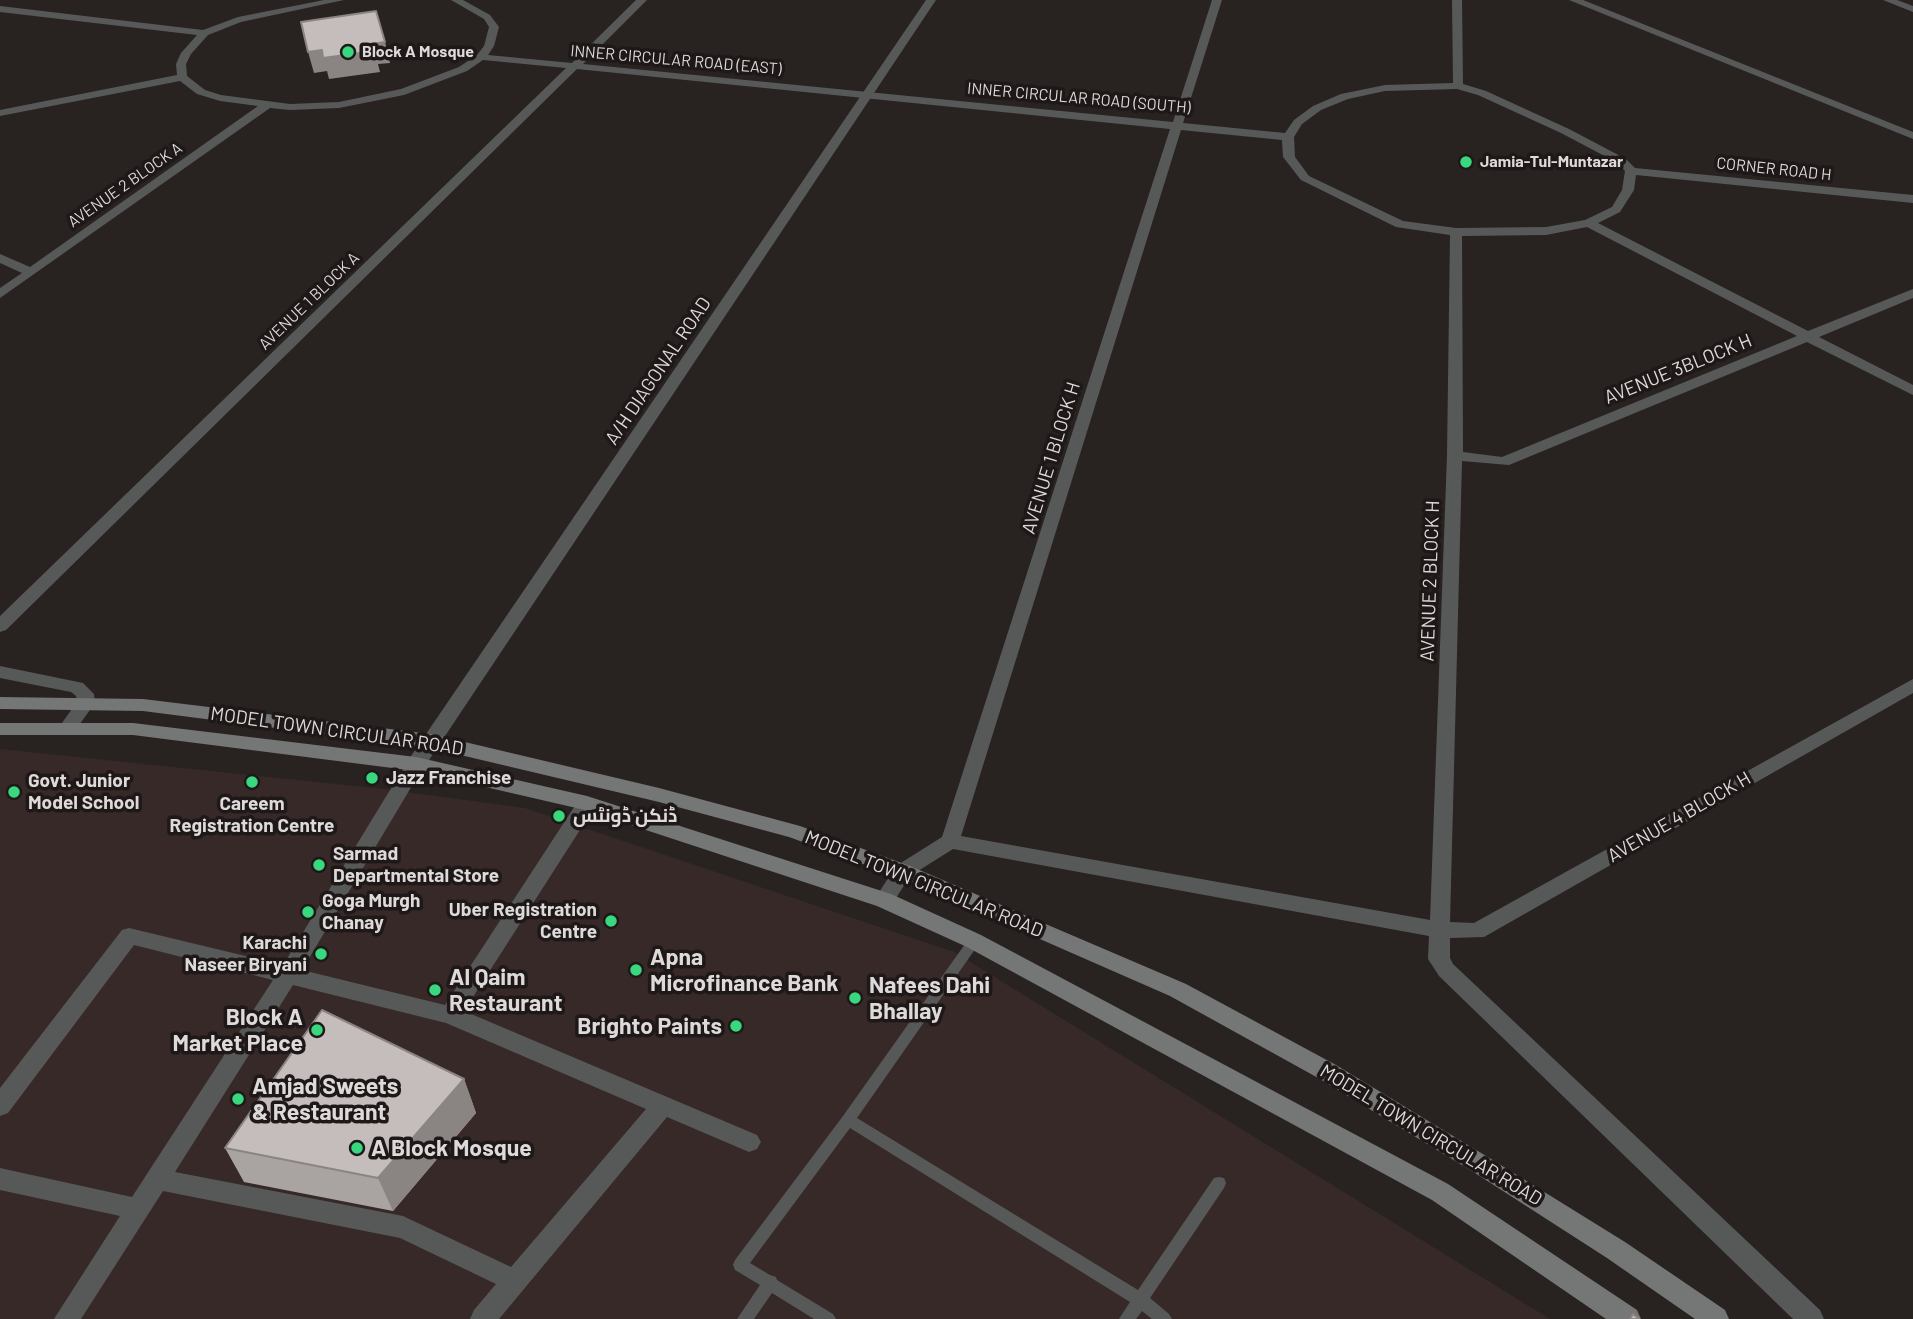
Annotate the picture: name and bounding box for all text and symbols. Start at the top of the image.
street label: INNER CIRCULAR ROAD (EAST) [570,41,782,79]
place label: Block A Mosque [362,42,474,62]
marker: Block A Mosque [340,44,356,60]
street label: INNER CIRCULAR ROAD (SOUTH) [966,79,1192,117]
street label: AVENUE 2 BLOCK A [64,138,186,232]
place label: Jamia-Tul-Muntazar [1480,152,1623,172]
street label: CORNER ROAD H [1715,153,1833,185]
marker: Jamia-Tul-Muntazar [1458,154,1474,170]
street label: AVENUE 1 BLOCK A [255,248,363,354]
street label: A/H DIAGONAL ROAD [600,293,716,449]
street label: AVENUE 3BLOCK H [1601,329,1755,409]
street label: AVENUE 1 BLOCK H [1017,379,1085,537]
street label: AVENUE 2 BLOCK H [1416,500,1444,662]
street label: MODEL TOWN CIRCULAR ROAD [209,702,465,760]
place label: Jazz Franchise [386,767,511,789]
street label: AVENUE 4 BLOCK H [1603,767,1755,867]
place label: Govt. Junior Model School [28,770,139,814]
marker: Jazz Franchise [364,770,380,786]
marker: Careem Registration Centre [244,774,260,790]
marker: Govt. Junior Model School [6,784,22,800]
place label: Careem Registration Centre [170,793,334,837]
place label: ڈنکن ڈونٹس [573,805,677,827]
marker: ڈنکن ڈونٹس [551,808,567,824]
street label: MODEL TOWN CIRCULAR ROAD [801,826,1047,942]
place label: Sarmad Departmental Store [333,843,499,887]
marker: Sarmad Departmental Store [311,857,327,873]
place label: Goga Murgh Chanay [322,890,420,934]
place label: Uber Registration Centre [449,899,597,943]
marker: Goga Murgh Chanay [300,904,316,920]
marker: Uber Registration Centre [603,913,619,929]
place label: Karachi Naseer Biryani [185,932,307,976]
place label: Apna Microfinance Bank [650,943,838,997]
marker: Karachi Naseer Biryani [313,946,329,962]
marker: Apna Microfinance Bank [628,962,644,978]
place label: Al Qaim Restaurant [449,963,562,1017]
place label: Nafees Dahi Bhallay [869,971,990,1025]
marker: Al Qaim Restaurant [427,982,443,998]
marker: Nafees Dahi Bhallay [847,990,863,1006]
place label: Block A Market Place [173,1003,303,1057]
place label: Brighto Paints [577,1012,722,1040]
marker: Brighto Paints [728,1018,744,1034]
marker: Block A Market Place [309,1022,325,1038]
street label: MODEL TOWN CIRCULAR ROAD [1316,1060,1546,1210]
place label: Amjad Sweets & Restaurant [252,1072,398,1126]
marker: Amjad Sweets & Restaurant [230,1091,246,1107]
place label: A Block Mosque [371,1134,532,1162]
marker: A Block Mosque [349,1140,365,1156]

